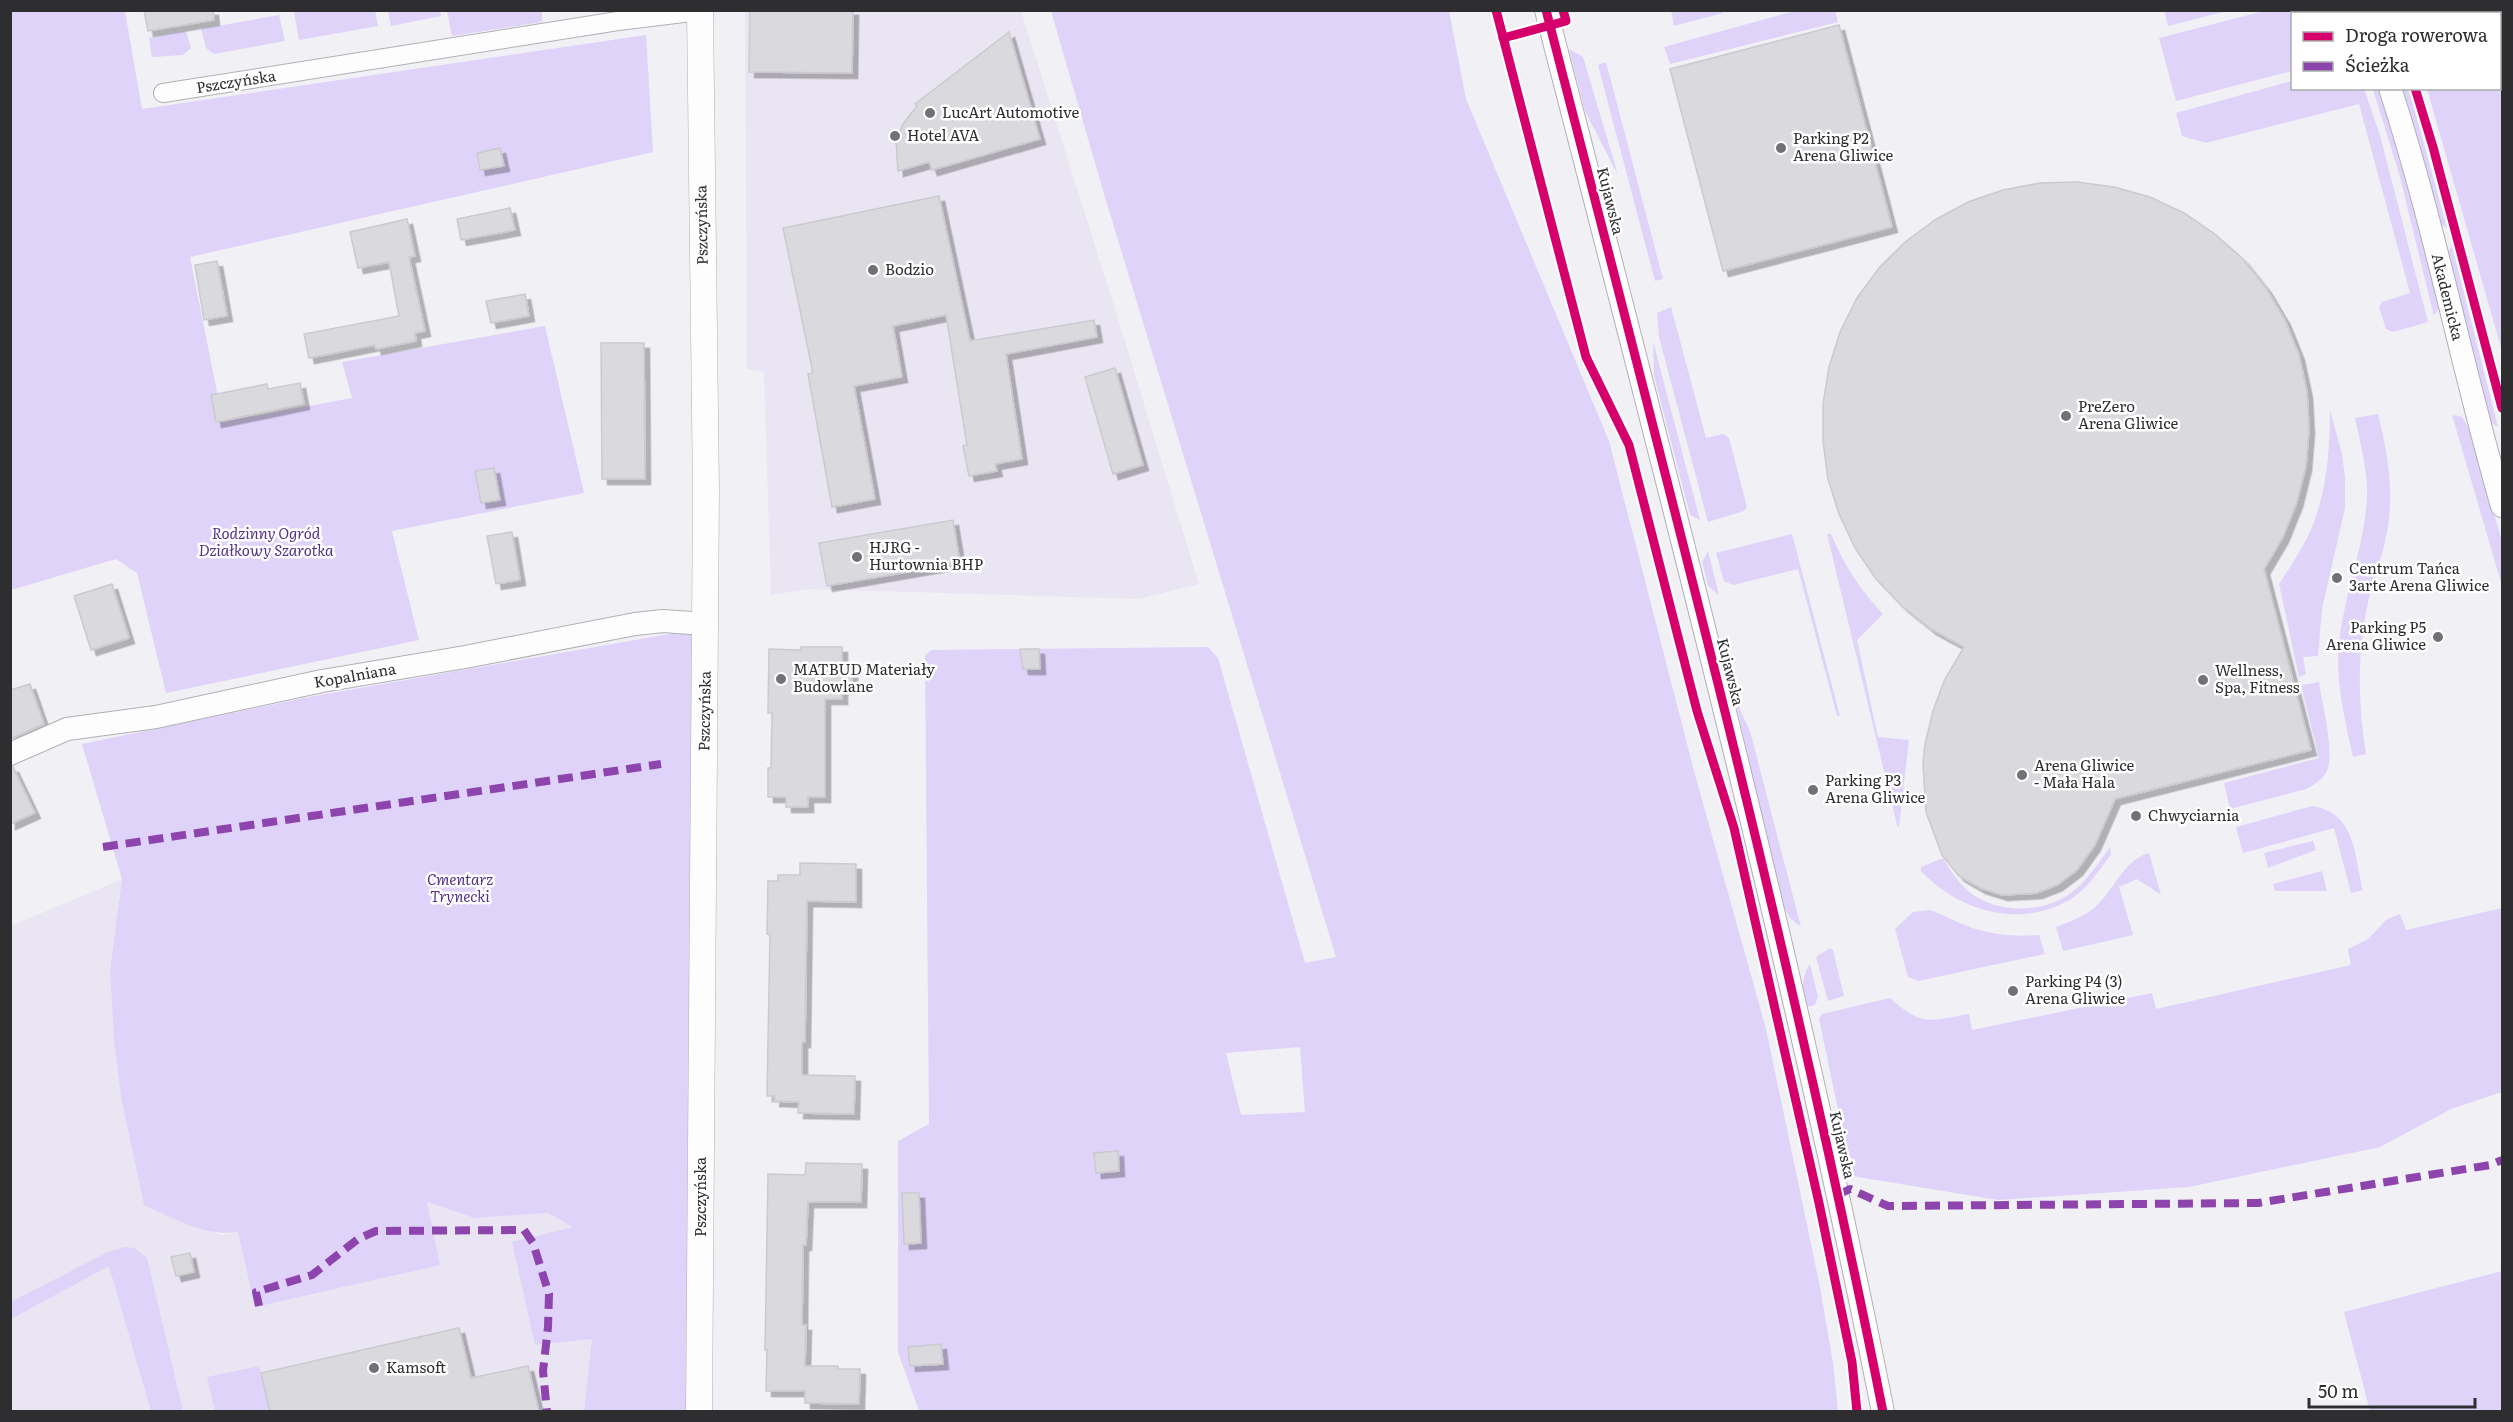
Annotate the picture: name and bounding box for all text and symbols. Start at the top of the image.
legend [2291,12,2501,90]
text: Droga rowerowa [2345,21,2488,48]
text: Ścieżka [2345,51,2410,78]
street label: Pszczyńska [194,63,278,98]
place label: LucArt Automotive [942,100,1079,123]
marker: LucArt Automotive [923,106,937,120]
place label: Hotel AVA [907,123,979,146]
place label: Parking P2 Arena Gliwice [1793,126,1894,166]
marker: Hotel AVA [888,129,902,143]
marker: Parking P2 Arena Gliwice [1774,141,1788,155]
street label: Kujawska [1592,164,1631,238]
street label: Pszczyńska [688,184,713,265]
street label: Akademicka [2427,251,2471,343]
place label: Bodzio [885,257,934,280]
marker: Bodzio [866,263,880,277]
place label: PreZero Arena Gliwice [2078,394,2179,434]
marker: PreZero Arena Gliwice [2059,409,2073,423]
park label: Rodzinny Ogród Działkowy Szarotka [198,521,334,561]
place label: HJRG - Hurtownia BHP [869,535,983,575]
marker: HJRG - Hurtownia BHP [850,550,864,564]
place label: Centrum Tańca 3arte Arena Gliwice [2349,556,2490,596]
marker: Centrum Tańca 3arte Arena Gliwice [2330,571,2344,585]
place label: Parking P5 Arena Gliwice [2326,615,2426,655]
marker: Parking P5 Arena Gliwice [2431,630,2445,644]
street label: Kujawska [1712,635,1751,709]
street label: Kopalniana [312,656,398,693]
place label: MATBUD Materiały Budowlane [793,657,935,697]
place label: Wellness, Spa, Fitness [2215,658,2300,698]
street label: Pszczyńska [691,670,716,751]
marker: MATBUD Materiały Budowlane [774,672,788,686]
marker: Wellness, Spa, Fitness [2196,673,2210,687]
place label: Arena Gliwice - Mała Hala [2034,753,2135,793]
place label: Parking P3 Arena Gliwice [1825,768,1926,808]
marker: Arena Gliwice - Mała Hala [2015,768,2029,782]
marker: Parking P3 Arena Gliwice [1806,783,1820,797]
place label: Chwyciarnia [2148,803,2240,826]
marker: Chwyciarnia [2129,809,2143,823]
park label: Cmentarz Trynecki [427,867,493,907]
place label: Parking P4 (3) Arena Gliwice [2025,969,2126,1009]
marker: Parking P4 (3) Arena Gliwice [2006,984,2020,998]
street label: Kujawska [1825,1108,1863,1182]
street label: Pszczyńska [688,1156,711,1237]
place label: Kamsoft [386,1355,446,1378]
marker: Kamsoft [367,1361,381,1375]
scale bar [2309,1371,2476,1409]
text: 50 m [2318,1377,2359,1404]

